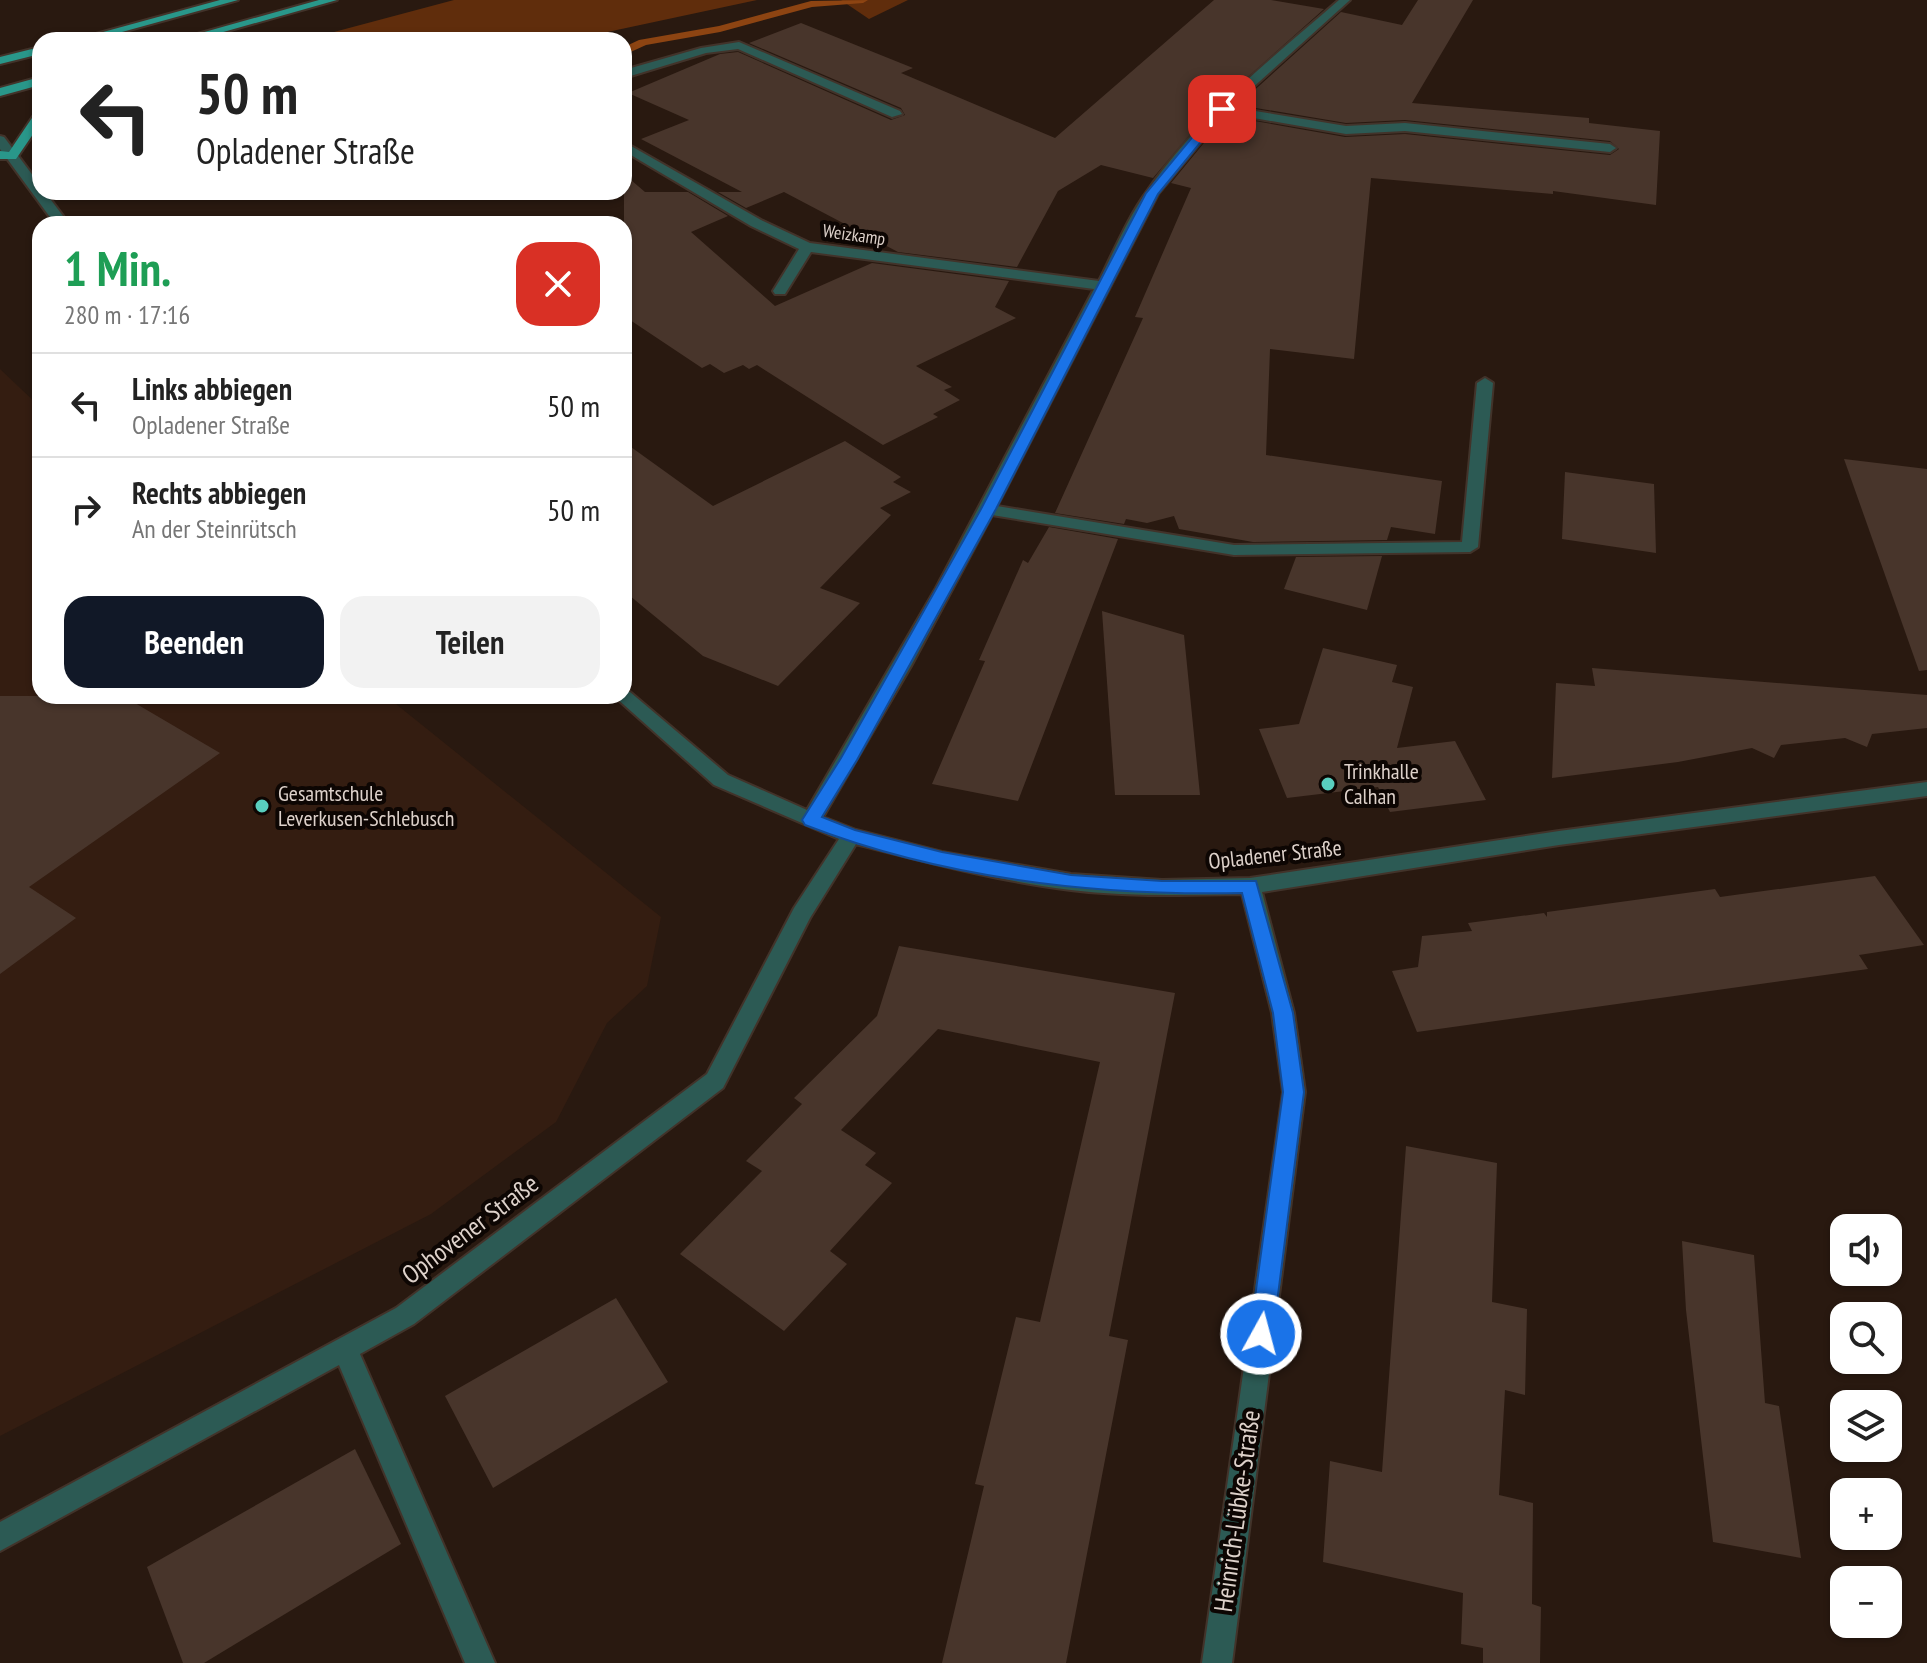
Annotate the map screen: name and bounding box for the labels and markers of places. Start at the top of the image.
pin [1188,75,1256,143]
place label: Trinkhalle Calhan [1344,757,1419,810]
marker: Trinkhalle Calhan [1319,775,1337,793]
place label: Gesamtschule Leverkusen-Schlebusch [278,779,454,832]
marker: Gesamtschule Leverkusen-Schlebusch [253,797,271,815]

